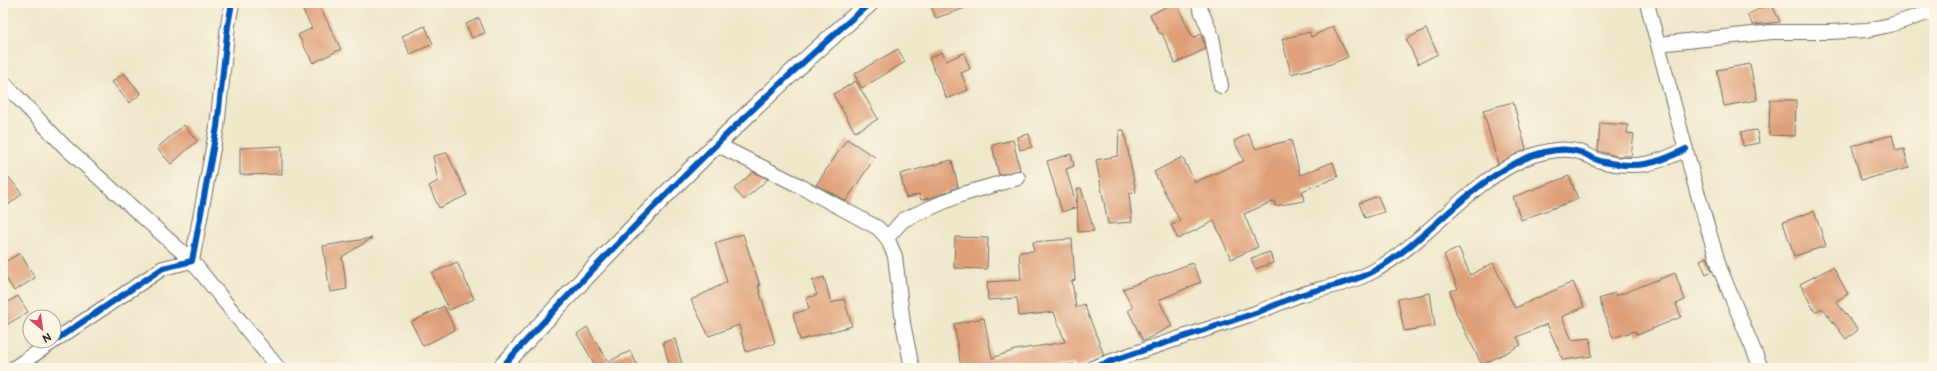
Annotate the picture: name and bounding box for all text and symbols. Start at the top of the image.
north arrow [22,309,62,349]
text: N [40,330,53,345]

